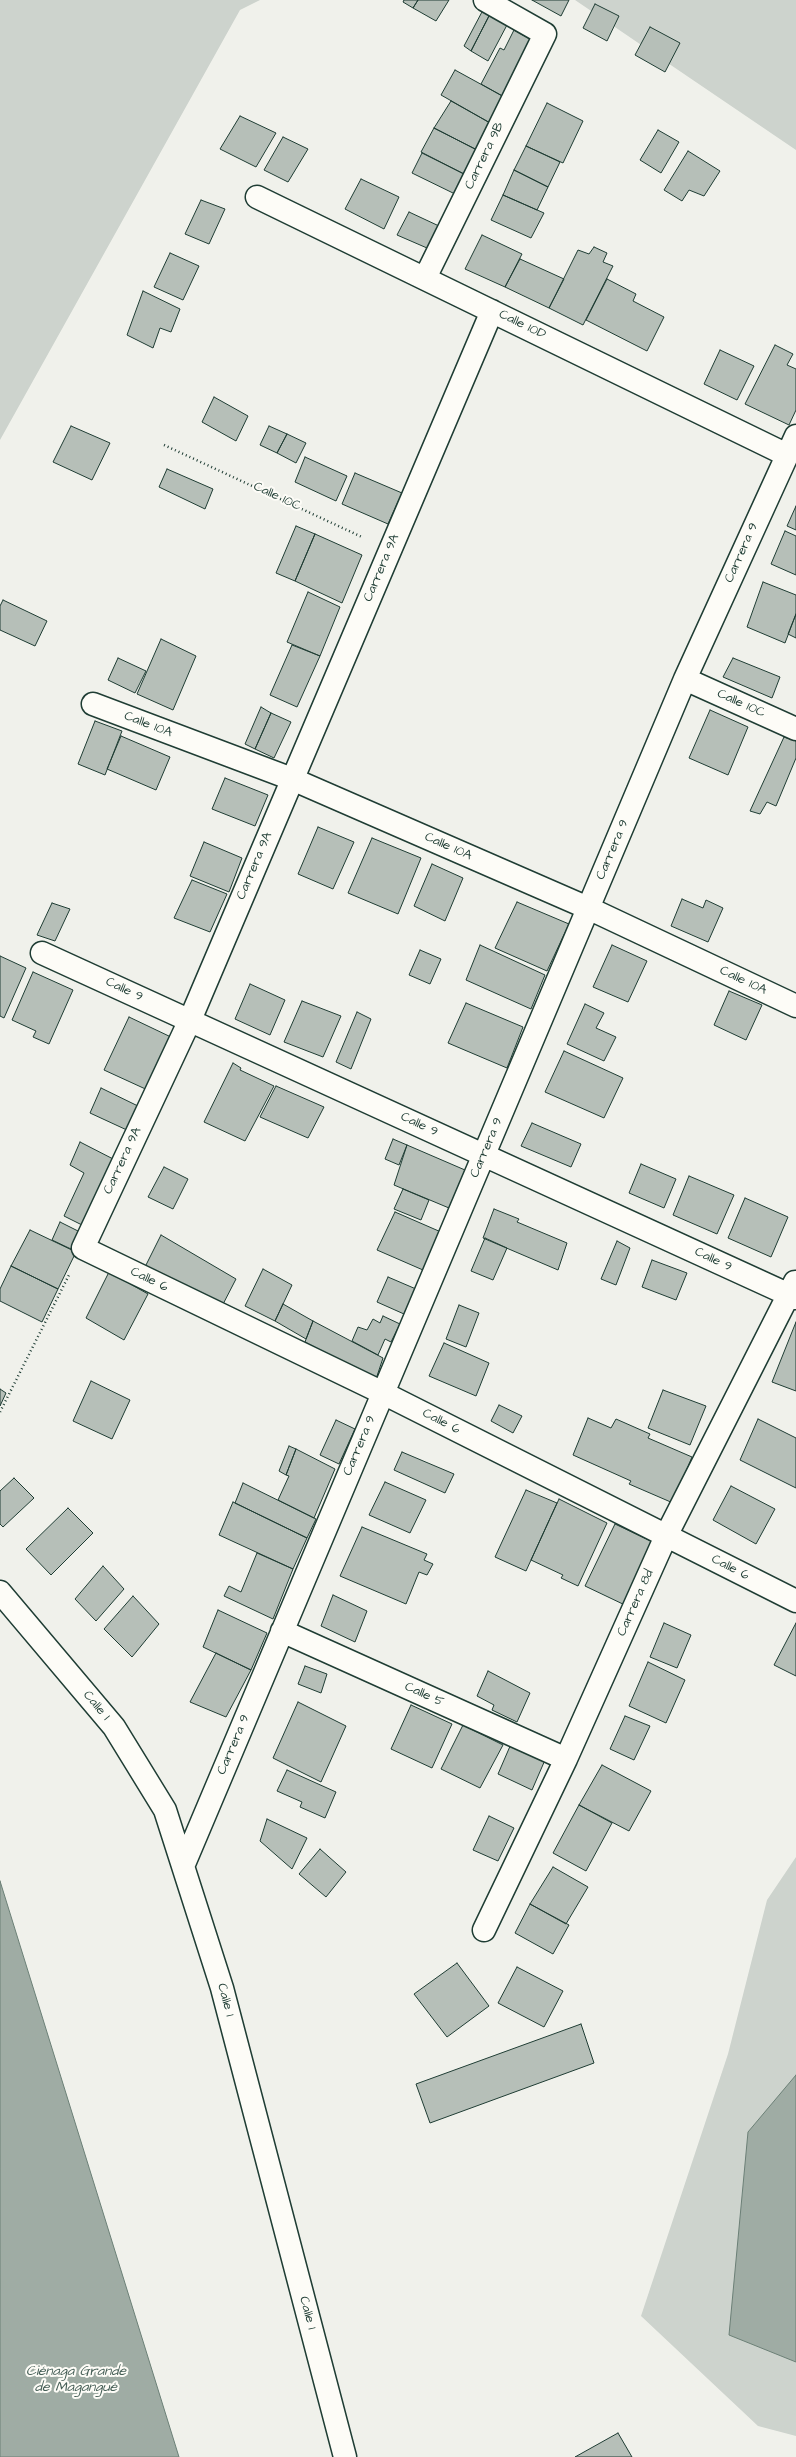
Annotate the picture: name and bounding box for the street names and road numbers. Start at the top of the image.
street label: Carrera 9B [462,120,508,192]
street label: Calle 10D [496,307,548,343]
street label: Calle 10C [250,479,304,515]
street label: Carrera 9 [722,521,762,585]
street label: Carrera 9A [361,532,403,604]
street label: Calle 10C [714,686,768,722]
street label: Calle 10A [122,709,174,741]
street label: Carrera 9 [593,818,633,882]
street label: Carrera 9A [234,830,276,902]
street label: Calle 10A [422,830,474,864]
street label: Calle 10A [717,963,769,999]
street label: Calle 9 [103,975,145,1005]
street label: Calle 9 [398,1110,440,1140]
street label: Carrera 9 [467,1116,507,1180]
street label: Carrera 9A [101,1125,145,1197]
street label: Calle 9 [692,1245,734,1275]
street label: Calle 6 [127,1264,171,1296]
street label: Calle 6 [420,1406,462,1438]
street label: Carrera 9 [340,1414,380,1478]
street label: Calle 6 [709,1552,751,1584]
street label: Carrera 8d [614,1567,658,1639]
street label: Calle 5 [402,1679,446,1711]
street label: Calle 1 [79,1688,113,1724]
street label: Carrera 9 [214,1713,254,1777]
street label: Calle 1 [213,1982,237,2018]
street label: Calle 1 [295,2295,319,2331]

